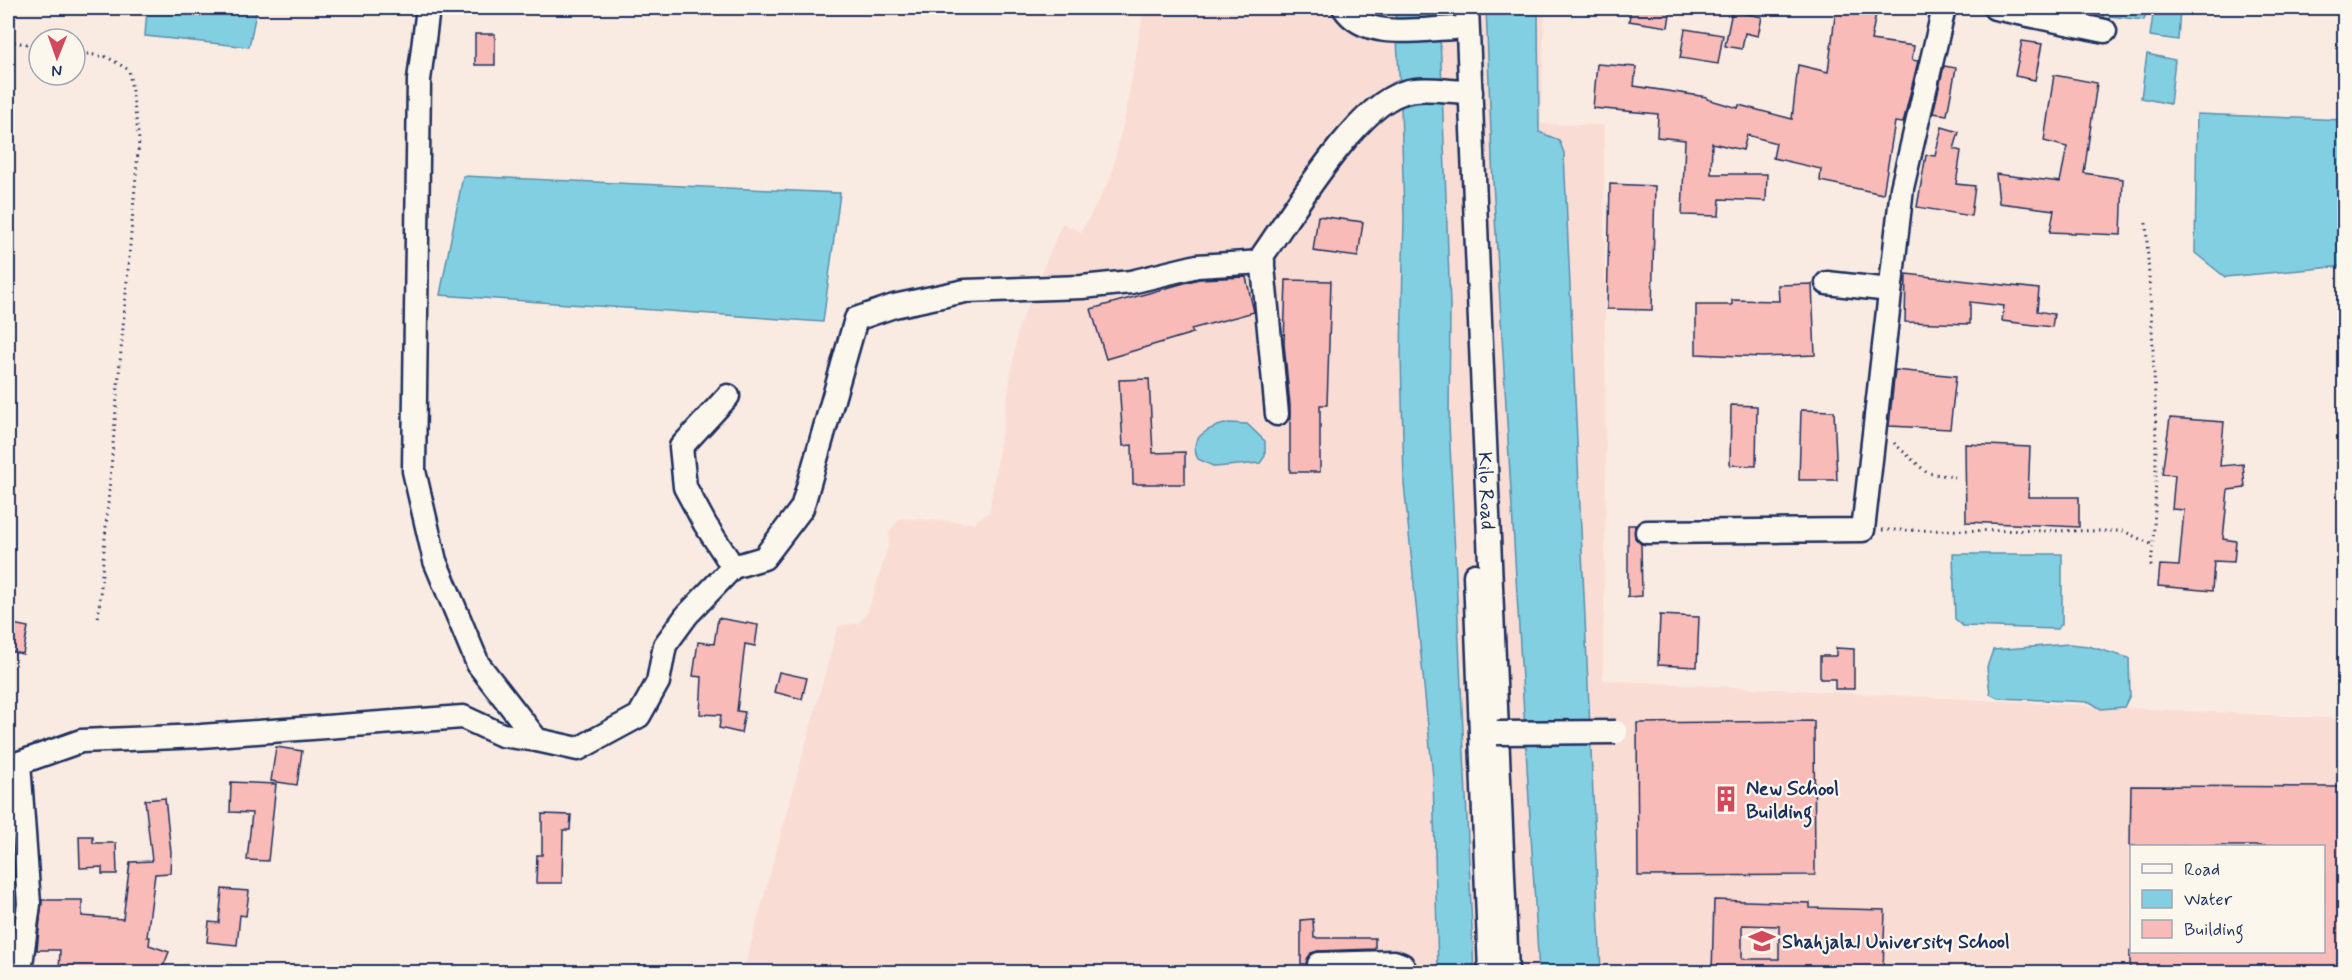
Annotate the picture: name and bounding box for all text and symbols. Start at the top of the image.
north arrow [27,27,87,87]
text: N [51,60,62,81]
street label: Kilo Road [1470,451,1501,530]
place label: New School Building [1746,776,1839,828]
building icon: New School Building [1711,784,1741,814]
legend [2130,845,2325,953]
text: Road [2184,858,2220,882]
text: Water [2184,888,2233,912]
text: Building [2184,918,2244,944]
school or university icon: Shahjalal University School [1747,926,1777,956]
place label: Shahjalal University School [1782,929,2010,956]

